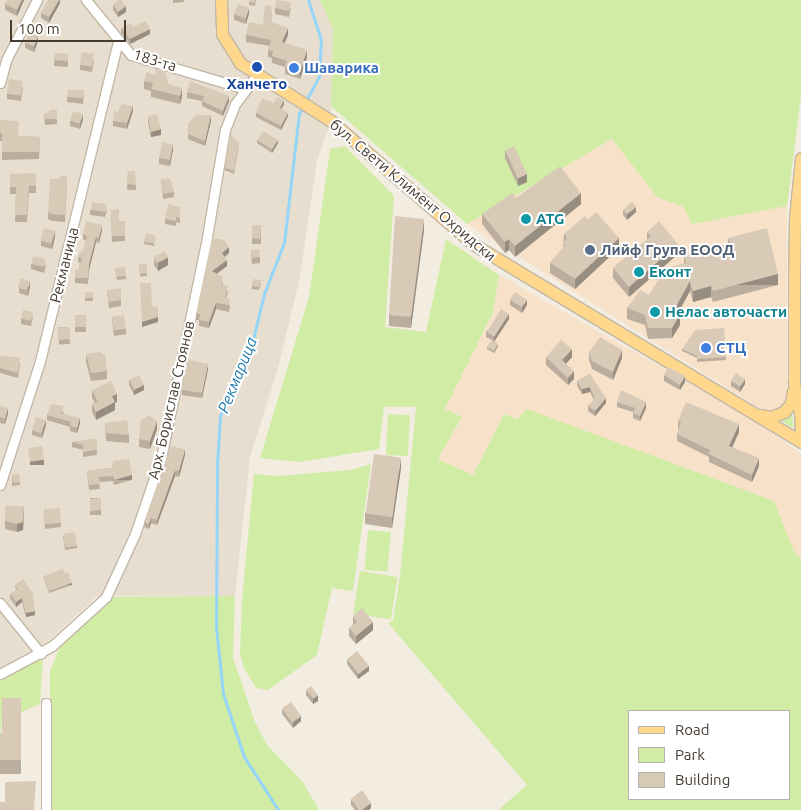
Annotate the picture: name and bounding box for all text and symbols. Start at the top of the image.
scale bar [12,10,129,42]
text: 100 m [18,20,60,37]
street label: 183-та [131,45,179,75]
place label: Шаварика [304,59,379,77]
marker: Ханчето [251,61,263,73]
marker: Шаварика [288,62,300,74]
place label: Ханчето [227,75,287,93]
street label: бул. Свети Климент Охридски [326,115,500,265]
place label: ATG [536,210,564,228]
marker: ATG [520,213,532,225]
street label: Рекманица [46,225,82,305]
place label: Лийф Група ЕООД [600,241,734,259]
marker: Лийф Група ЕООД [584,244,596,256]
place label: Еконт [649,263,691,281]
marker: Еконт [633,266,645,278]
place label: Нелас авточасти [665,303,787,321]
marker: Нелас авточасти [649,306,661,318]
street label: Арх. Борислав Стоянов [144,319,198,481]
water label: Рекмарица [213,334,261,416]
place label: СТЦ [716,339,746,357]
marker: СТЦ [700,342,712,354]
legend [628,710,791,800]
text: Road [675,721,710,738]
text: Park [675,746,705,763]
text: Building [675,771,730,788]

